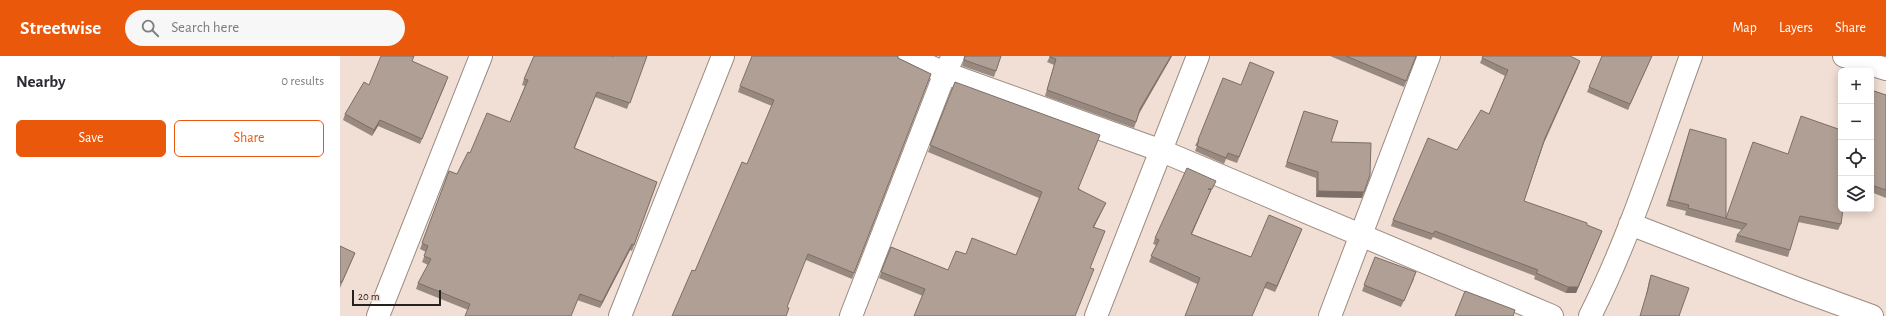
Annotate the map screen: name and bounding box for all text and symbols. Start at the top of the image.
search box [125,10,405,46]
icon: search [139,17,161,39]
text: Streetwise [20,19,101,38]
text: Search here [171,20,239,35]
text: Map [1732,21,1757,35]
text: Layers [1779,21,1813,35]
text: Share [1835,21,1866,35]
map controls [1838,68,1874,212]
button: + [1838,68,1874,104]
text: Nearby [16,73,66,90]
text: 0 results [281,75,324,88]
button: − [1838,104,1874,140]
button: Save [16,120,166,157]
button: Share [174,120,324,157]
button: locate [1838,140,1874,176]
button: layers [1838,176,1874,212]
scale bar [352,288,441,307]
text: 20 m [358,291,379,302]

